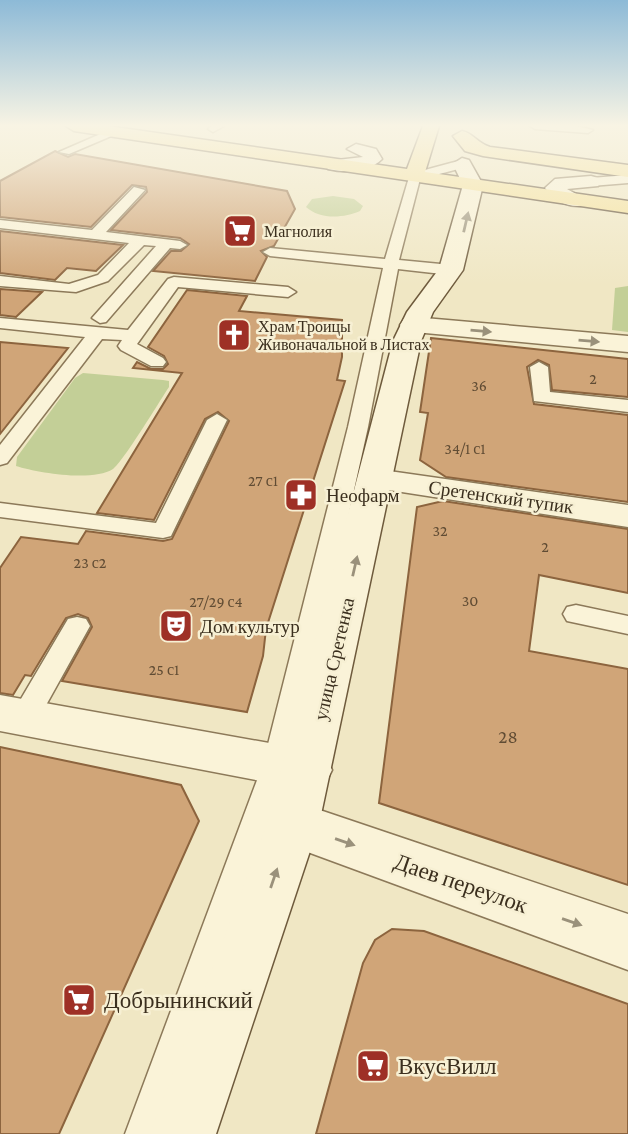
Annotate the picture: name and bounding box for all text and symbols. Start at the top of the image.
one-way arrow [461,211,472,233]
supermarket icon: Магнолия [221,212,259,250]
place label: Магнолия [264,223,333,240]
church icon: Храм Троицы Живоначальной в Листах [215,316,253,354]
place label: Храм Троицы Живоначальной в Листах [258,318,429,353]
one-way arrow [470,326,492,337]
one-way arrow [578,336,600,347]
house number: 2 [589,370,597,387]
house number: 36 [471,377,487,394]
house number: 34/1 с1 [444,440,486,457]
house number: 27 с1 [248,472,278,489]
pharmacy icon: Неофарм [282,476,320,514]
street label: Сретенский тупик [427,476,576,518]
place label: Неофарм [326,485,400,506]
house number: 32 [432,522,448,539]
house number: 2 [541,538,549,555]
house number: 23 с2 [74,554,107,571]
one-way arrow [350,555,361,577]
house number: 30 [462,592,478,609]
house number: 27/29 с4 [189,593,243,610]
street label: улица Сретенка [310,595,358,722]
theatre icon: Дом культур [157,607,195,645]
place label: Дом культур [200,616,300,637]
house number: 25 с1 [149,661,179,678]
house number: 28 [498,726,518,747]
one-way arrow [335,837,356,848]
street label: Даев переулок [391,848,532,918]
one-way arrow [269,868,280,889]
one-way arrow [562,917,583,928]
supermarket icon: Добрынинский [60,981,98,1019]
place label: Добрынинский [104,987,253,1013]
supermarket icon: ВкусВилл [354,1047,392,1085]
place label: ВкусВилл [398,1053,497,1079]

